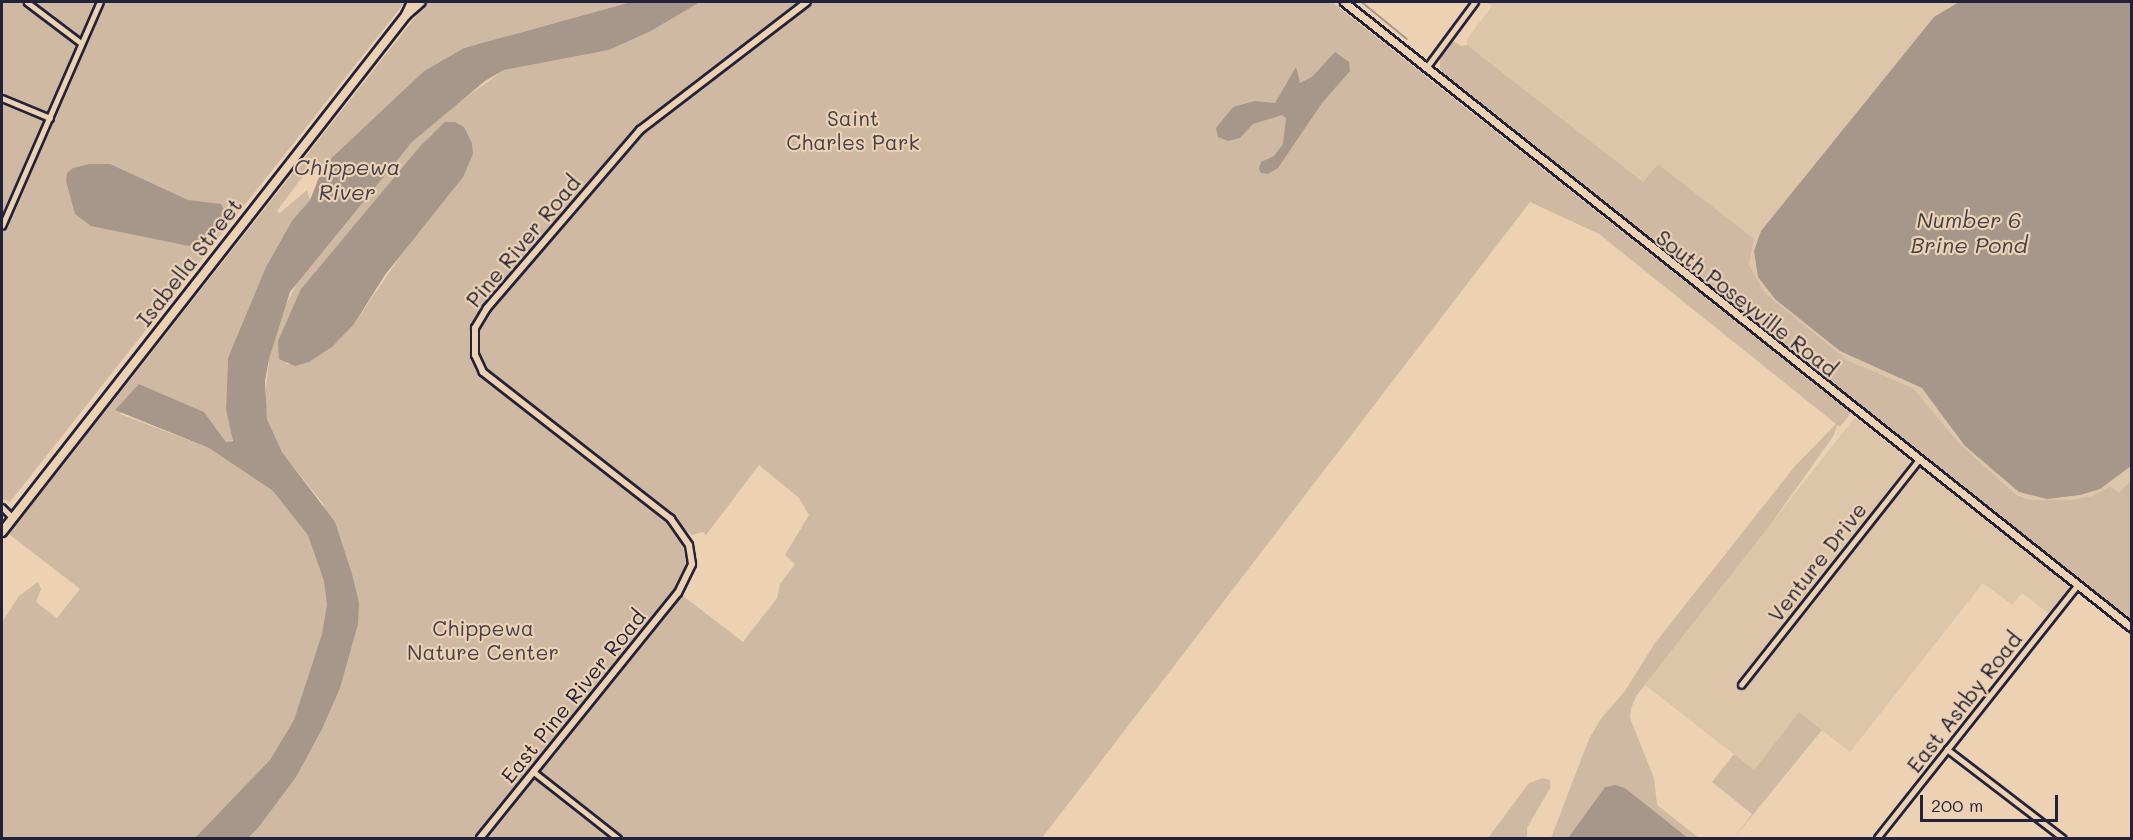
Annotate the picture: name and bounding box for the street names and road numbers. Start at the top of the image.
street label: Pine River Road [461,170,585,312]
street label: Isabella Street [131,193,247,331]
street label: South Poseyville Road [1651,224,1843,382]
street label: Venture Drive [1763,497,1871,627]
street label: East Pine River Road [495,604,651,788]
street label: East Ashby Road [1901,627,2027,777]

